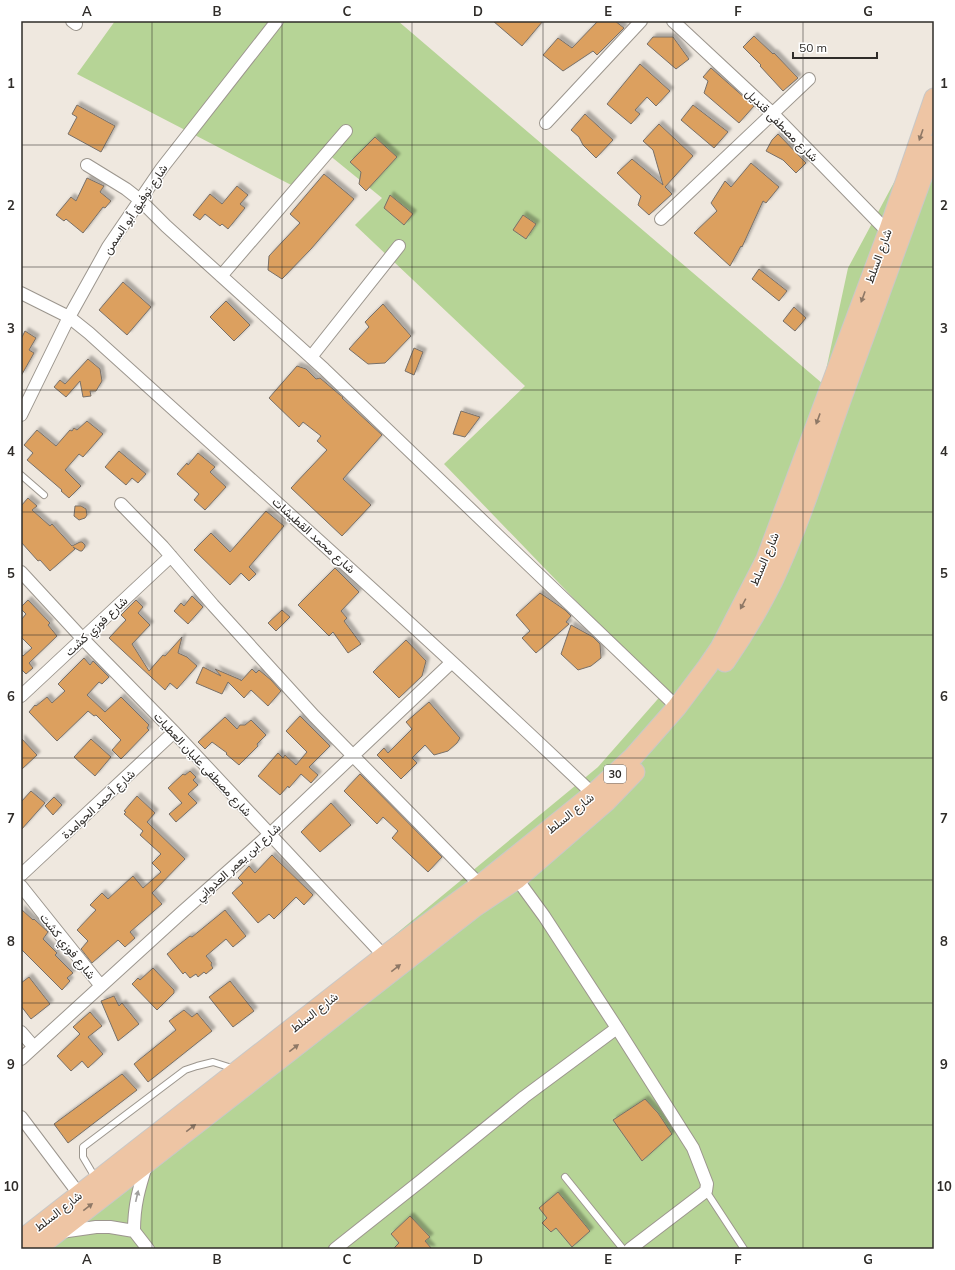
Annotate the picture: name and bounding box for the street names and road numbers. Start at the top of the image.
street label: شارع مصطفى قنديل [741,85,822,166]
street label: شارع توفيق أبو السمن [99,161,172,258]
street label: شارع السلط [861,227,897,286]
street label: شارع محمد القطيشات [268,494,359,578]
street label: شارع السلط [746,530,784,589]
street label: شارع فوزي كشت [61,593,133,661]
street label: شارع مصطفى عليان العطيات [149,709,255,821]
road number: 30 [604,765,626,783]
street label: شارع أحمد الحوامدة [58,766,139,843]
street label: شارع السلط [543,789,598,838]
street label: شارع ابن يعمر العدواني [192,820,286,906]
street label: شارع فوزي كشت [35,910,99,984]
street label: شارع السلط [287,989,342,1037]
street label: شارع السلط [31,1188,86,1236]

